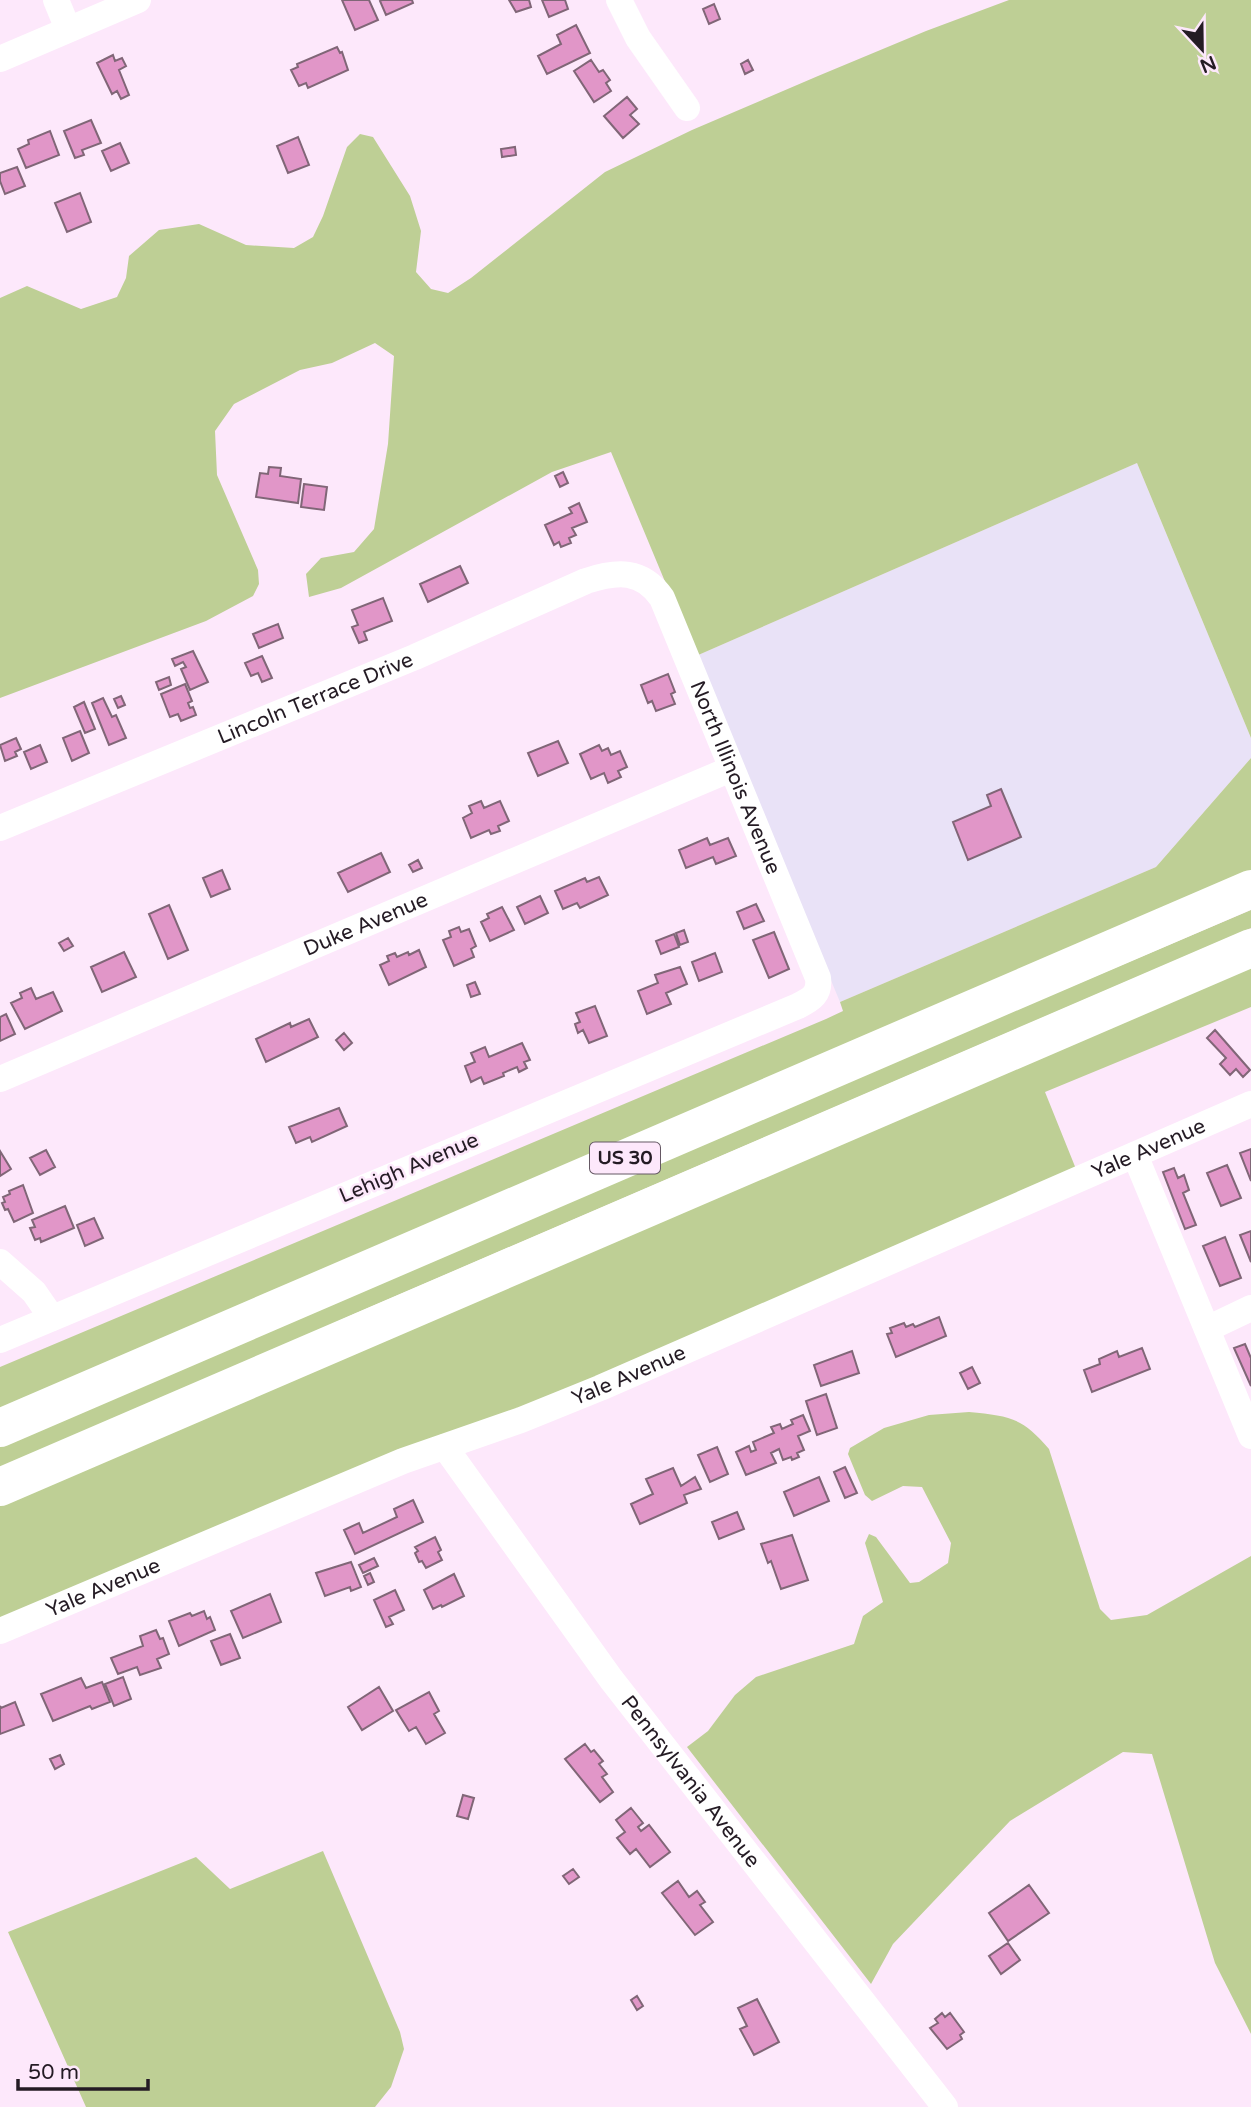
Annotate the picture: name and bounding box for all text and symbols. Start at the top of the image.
north arrow [1167,14,1237,84]
text: N [1197,51,1219,77]
street label: Lincoln Terrace Drive [214,647,417,749]
street label: North Illinois Avenue [685,677,787,878]
street label: Duke Avenue [300,887,431,961]
street label: Yale Avenue [1088,1113,1209,1184]
street label: Lehigh Avenue [336,1127,482,1209]
road number: US 30 [590,1142,660,1174]
street label: Yale Avenue [568,1340,690,1411]
street label: Yale Avenue [42,1552,164,1623]
street label: Pennsylvania Avenue [616,1690,766,1872]
scale bar [18,2048,147,2092]
text: 50 m [28,2060,79,2085]

